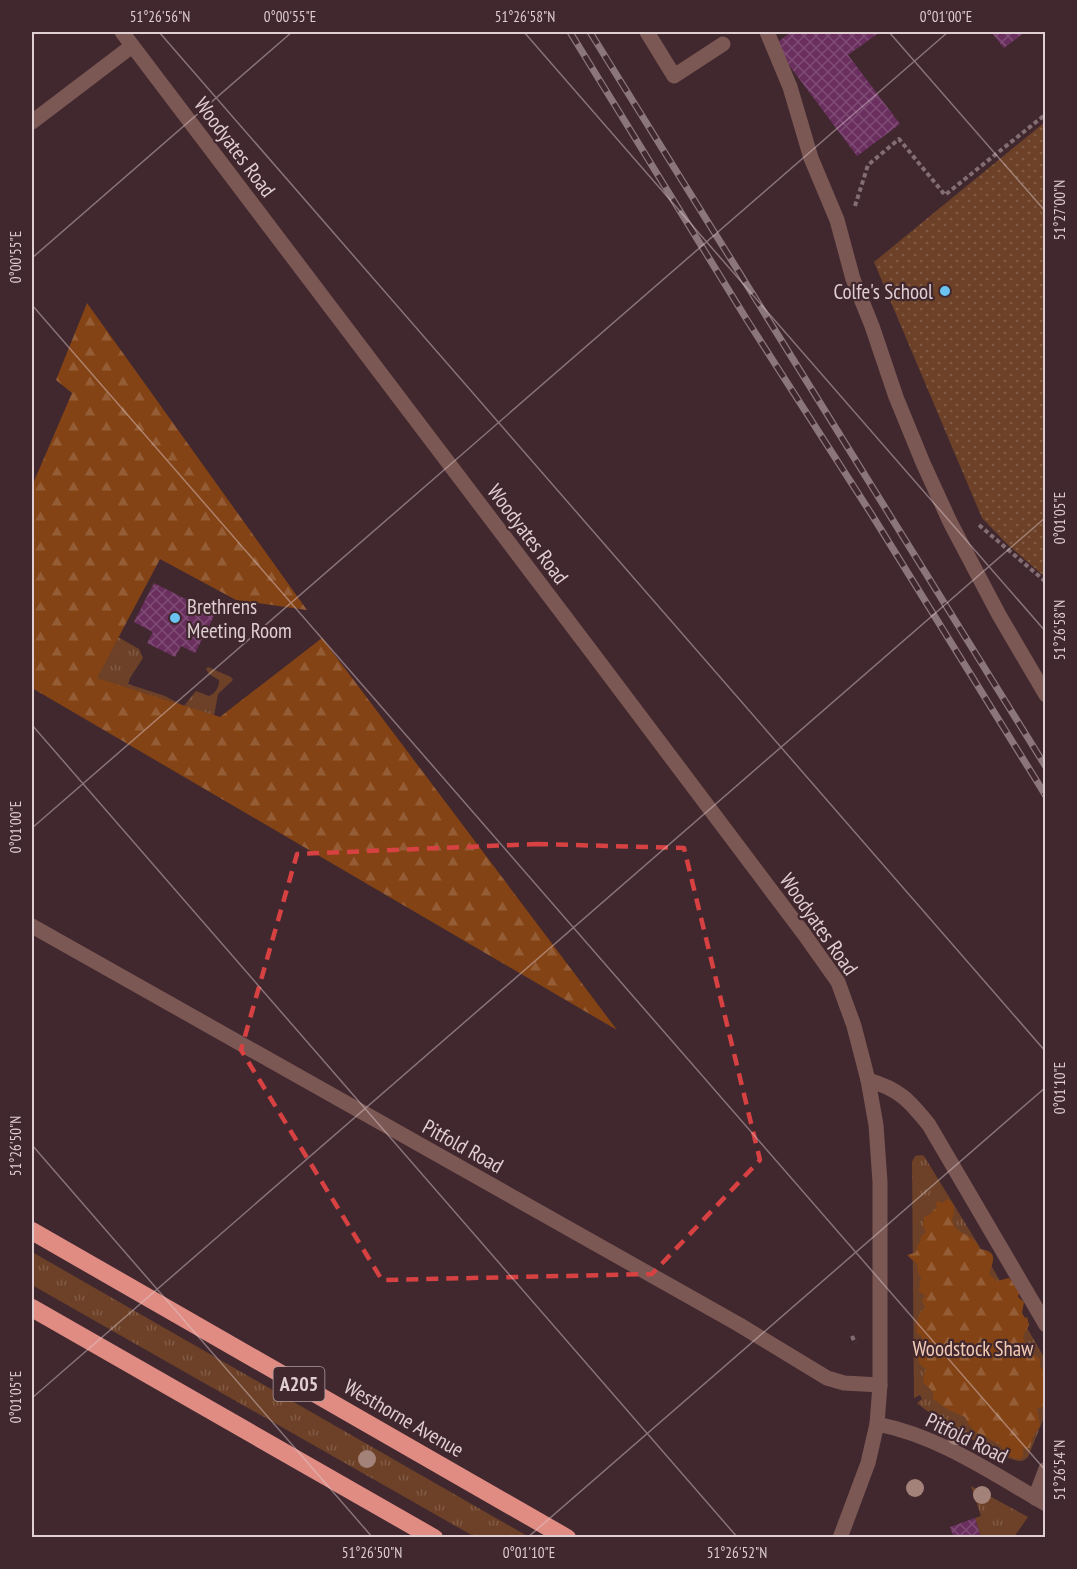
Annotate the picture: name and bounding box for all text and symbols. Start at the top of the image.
text: 51°26'56"N [130,7,190,26]
text: 0°00'55"E [264,7,316,26]
text: 51°26'58"N [495,7,555,26]
text: 0°01'00"E [920,7,972,26]
street label: Woodyates Road [189,92,281,202]
text: 51°27'00"N [1050,180,1069,240]
text: 0°00'55"E [6,231,25,283]
place label: Colfe's School [833,278,933,305]
marker: Colfe's School [938,284,952,298]
street label: Woodyates Road [482,479,574,589]
text: 0°01'05"E [1050,492,1069,544]
place label: Brethrens Meeting Room [187,593,292,644]
text: 51°26'58"N [1050,600,1069,660]
marker: Brethrens Meeting Room [168,611,182,625]
text: 0°01'00"E [6,801,25,853]
street label: Woodyates Road [774,868,864,980]
text: 0°01'10"E [1050,1062,1069,1114]
street label: Pitfold Road [418,1113,508,1179]
text: 51°26'50"N [6,1116,25,1176]
park label: Woodstock Shaw [913,1335,1034,1362]
road number: A205 [274,1367,324,1401]
text: 0°01'05"E [6,1371,25,1423]
street label: Westhorne Avenue [339,1373,469,1463]
street label: Pitfold Road [921,1406,1013,1470]
text: 51°26'54"N [1050,1440,1069,1500]
text: 51°26'50"N [342,1543,402,1562]
text: 0°01'10"E [503,1543,555,1562]
text: 51°26'52"N [707,1543,767,1562]

